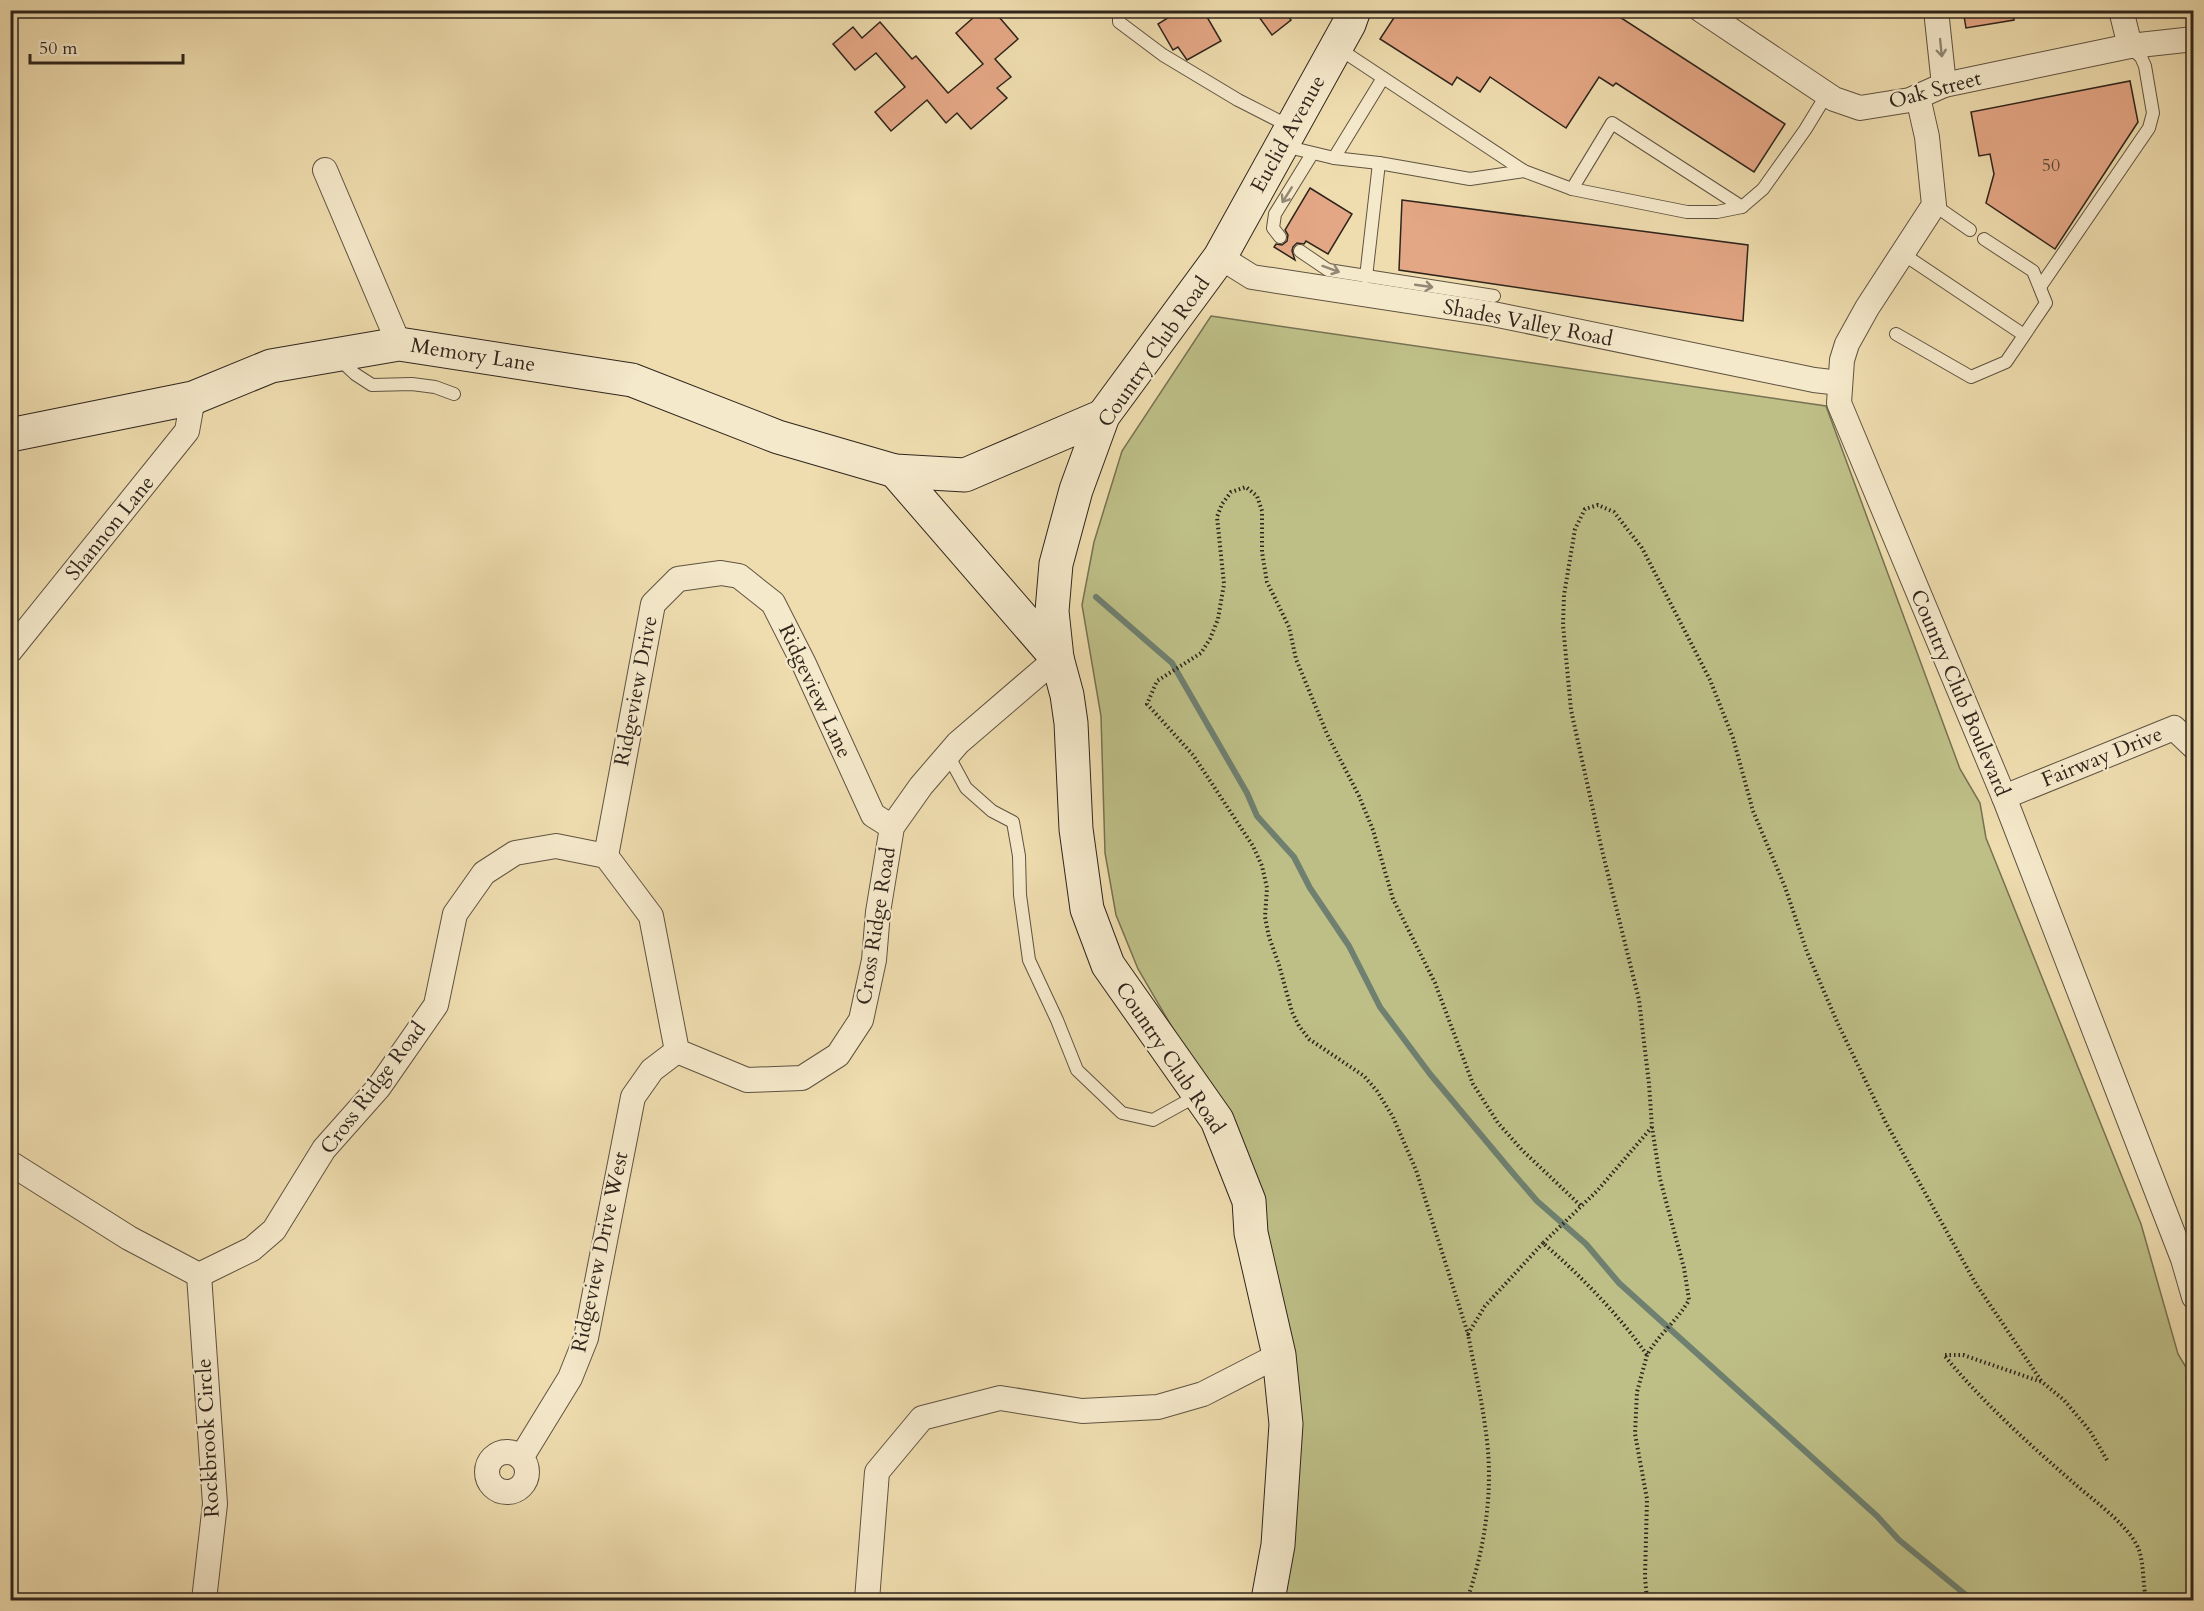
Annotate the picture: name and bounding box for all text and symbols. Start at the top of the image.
scale bar [30,27,183,65]
text: 50 m [39,36,78,61]
one-way arrow [1936,37,1947,57]
street label: Oak Street [1886,64,1985,116]
street label: Euclid Avenue [1244,70,1332,198]
house number: 50 [2042,153,2060,178]
one-way arrow [1280,186,1292,203]
one-way arrow [1321,264,1340,275]
street label: Country Club Road [1091,271,1217,433]
one-way arrow [1413,280,1433,291]
street label: Shades Valley Road [1441,292,1615,354]
street label: Memory Lane [408,331,538,379]
street label: Shannon Lane [59,469,161,587]
street label: Country Club Boulevard [1903,585,2017,801]
street label: Ridgeview Drive [607,613,665,769]
street label: Ridgeview Lane [771,619,859,763]
street label: Fairway Drive [2037,720,2167,794]
street label: Cross Ridge Road [849,845,903,1007]
street label: Country Club Road [1108,976,1232,1140]
street label: Cross Ridge Road [313,1016,433,1160]
street label: Ridgeview Drive West [565,1149,635,1355]
street label: Rockbrook Circle [189,1358,227,1518]

